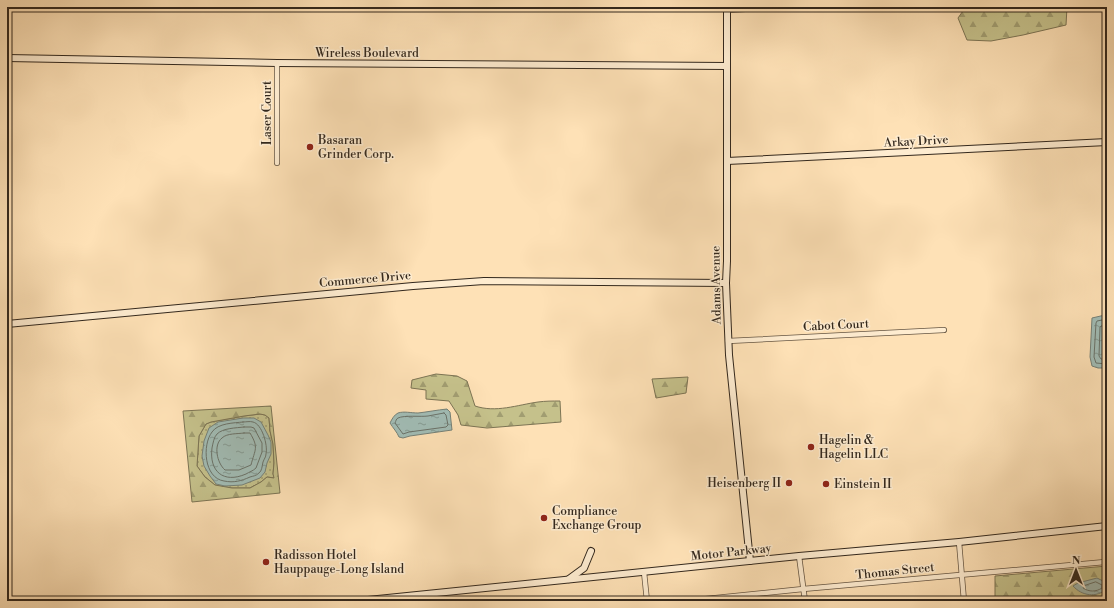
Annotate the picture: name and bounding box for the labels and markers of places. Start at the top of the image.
place label: Basaran Grinder Corp. [317,133,394,162]
marker: Basaran Grinder Corp. [305,142,315,152]
place label: Hagelin & Hagelin LLC [819,433,888,462]
marker: Hagelin & Hagelin LLC [806,442,816,452]
place label: Heisenberg II [707,476,781,491]
place label: Einstein II [834,477,892,492]
marker: Heisenberg II [784,478,794,488]
marker: Einstein II [821,479,831,489]
place label: Compliance Exchange Group [552,504,641,533]
marker: Compliance Exchange Group [539,513,549,523]
place label: Radisson Hotel Hauppauge-Long Island [274,548,404,577]
marker: Radisson Hotel Hauppauge-Long Island [261,557,271,567]

